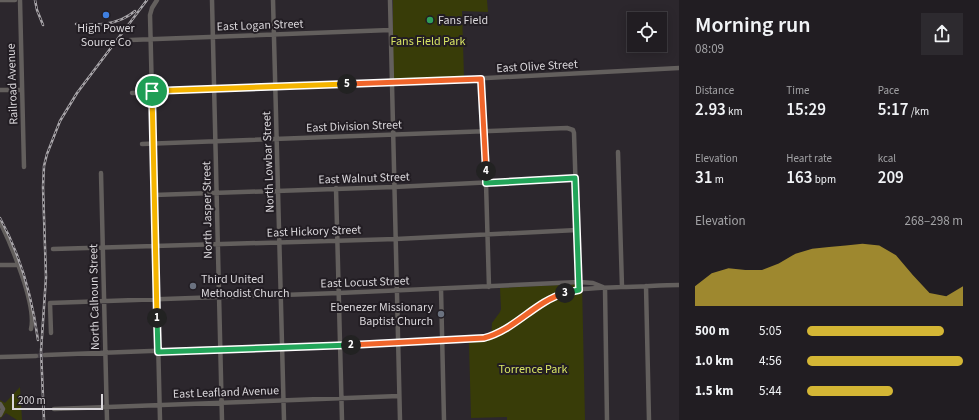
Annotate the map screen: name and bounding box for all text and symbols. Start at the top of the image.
text: Morning run [695,9,811,41]
marker: High Power Source Co [101,10,111,20]
place label: Fans Field [438,12,488,29]
map controls [627,12,667,52]
button: locate [627,12,667,52]
button: share [921,13,963,55]
street label: East Logan Street [216,15,304,36]
marker: Fans Field [425,15,435,25]
place label: High Power Source Co [77,20,136,51]
park label: Fans Field Park [391,33,466,50]
text: 08:09 [695,40,724,58]
street label: Railroad Avenue [3,43,22,125]
street label: East Olive Street [496,56,578,77]
pin [135,74,169,108]
pin: 5 [337,74,357,94]
text: 5 [344,76,350,91]
icon: arrive [141,80,163,102]
text: Distance [695,83,734,98]
text: Time [786,83,810,98]
text: Pace [878,83,899,98]
text: 2.93 [695,98,726,122]
text: 15:29 [786,98,826,122]
text: 5:17 [878,98,909,122]
text: km [726,104,743,119]
text: /km [909,104,929,119]
street label: North Lowbar Street [258,111,279,213]
street label: East Division Street [306,116,402,137]
text: Elevation [695,151,738,166]
text: Heart rate [786,151,832,166]
text: kcal [878,151,896,166]
street label: North Jasper Street [198,161,217,259]
pin: 4 [476,161,496,181]
text: 4 [483,163,489,178]
text: 31 [695,166,712,190]
text: 163 [786,166,813,190]
text: 209 [878,166,904,190]
street label: East Walnut Street [318,168,410,189]
text: m [712,172,724,187]
text: bpm [813,172,836,187]
text: Elevation [695,212,746,230]
text: 268–298 m [905,212,963,230]
street label: East Hickory Street [266,221,362,242]
street label: North Calhoun Street [85,244,104,350]
place label: Third United Methodist Church [201,271,289,302]
street label: East Locust Street [320,272,410,293]
marker: Third United Methodist Church [188,281,198,291]
pin: 3 [555,283,575,303]
text: 3 [562,285,568,300]
place label: Ebenezer Missionary Baptist Church [330,299,433,330]
pin: 1 [147,308,167,328]
marker: Ebenezer Missionary Baptist Church [436,309,446,319]
text: 1 [154,310,160,325]
text: 500 m [695,322,729,340]
text: 5:05 [759,322,782,340]
pin: 2 [341,335,361,355]
text: 2 [348,337,354,352]
text: 1.0 km [695,352,734,370]
text: 4:56 [759,352,782,370]
park label: Torrence Park [499,361,567,378]
street label: East Leafland Avenue [173,382,280,403]
text: 1.5 km [695,382,734,400]
text: 5:44 [759,382,782,400]
scale bar [12,392,103,411]
text: 200 m [18,393,46,408]

